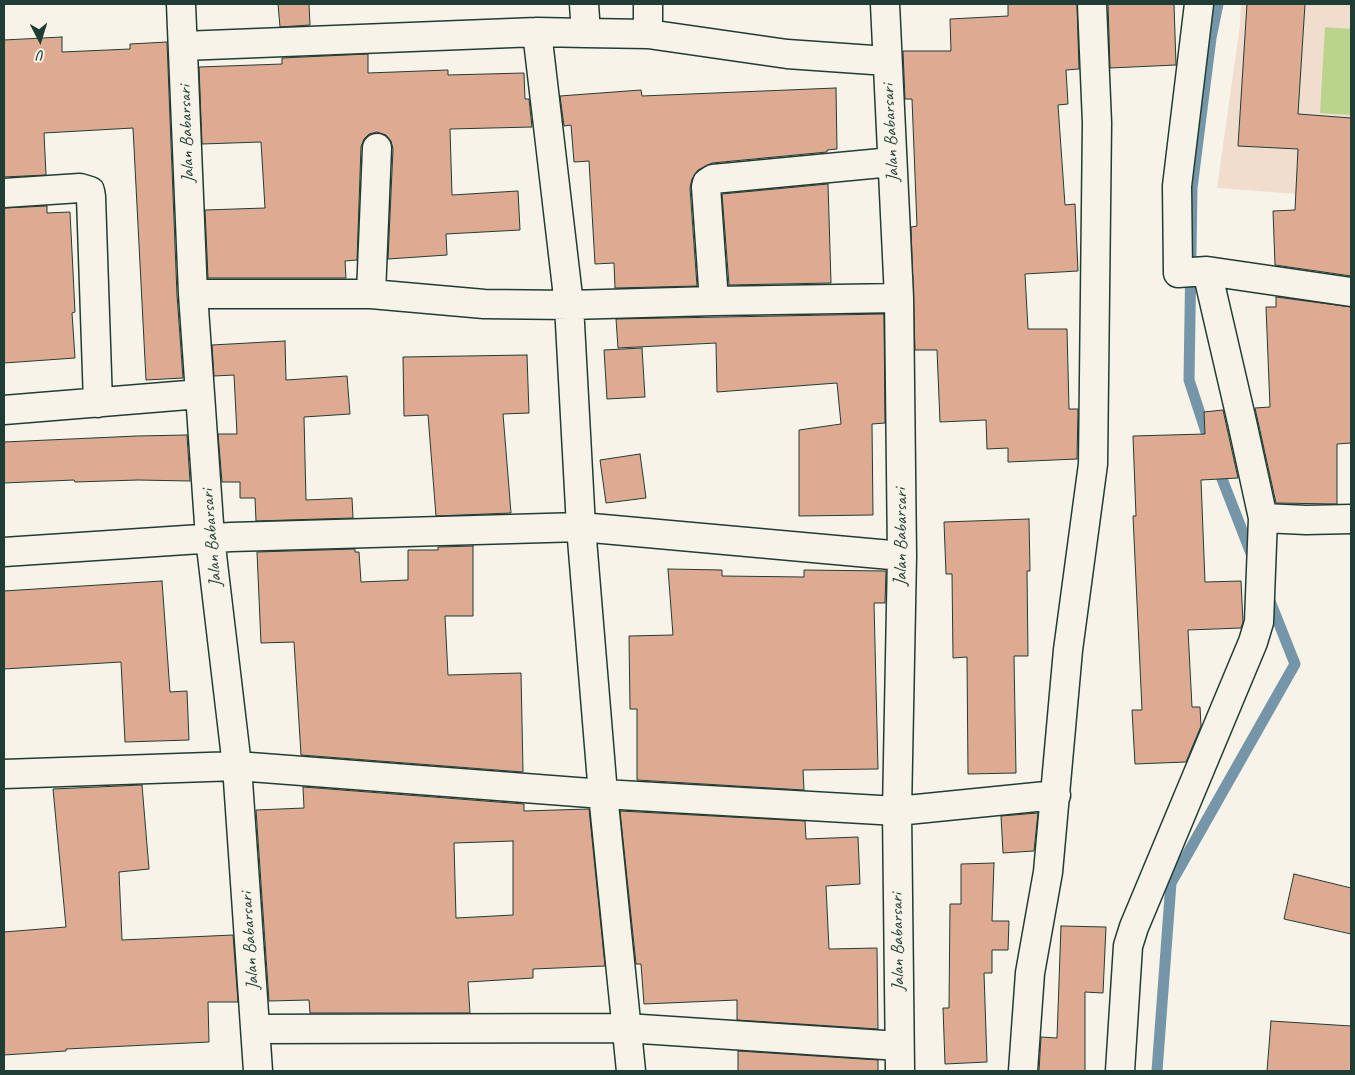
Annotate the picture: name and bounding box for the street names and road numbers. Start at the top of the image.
street label: Jalan Babarsari [878,83,904,183]
street label: Jalan Babarsari [174,85,200,183]
street label: Jalan Babarsari [197,488,227,588]
street label: Jalan Babarsari [890,488,912,586]
street label: Jalan Babarsari [236,891,264,991]
street label: Jalan Babarsari [886,893,910,991]

